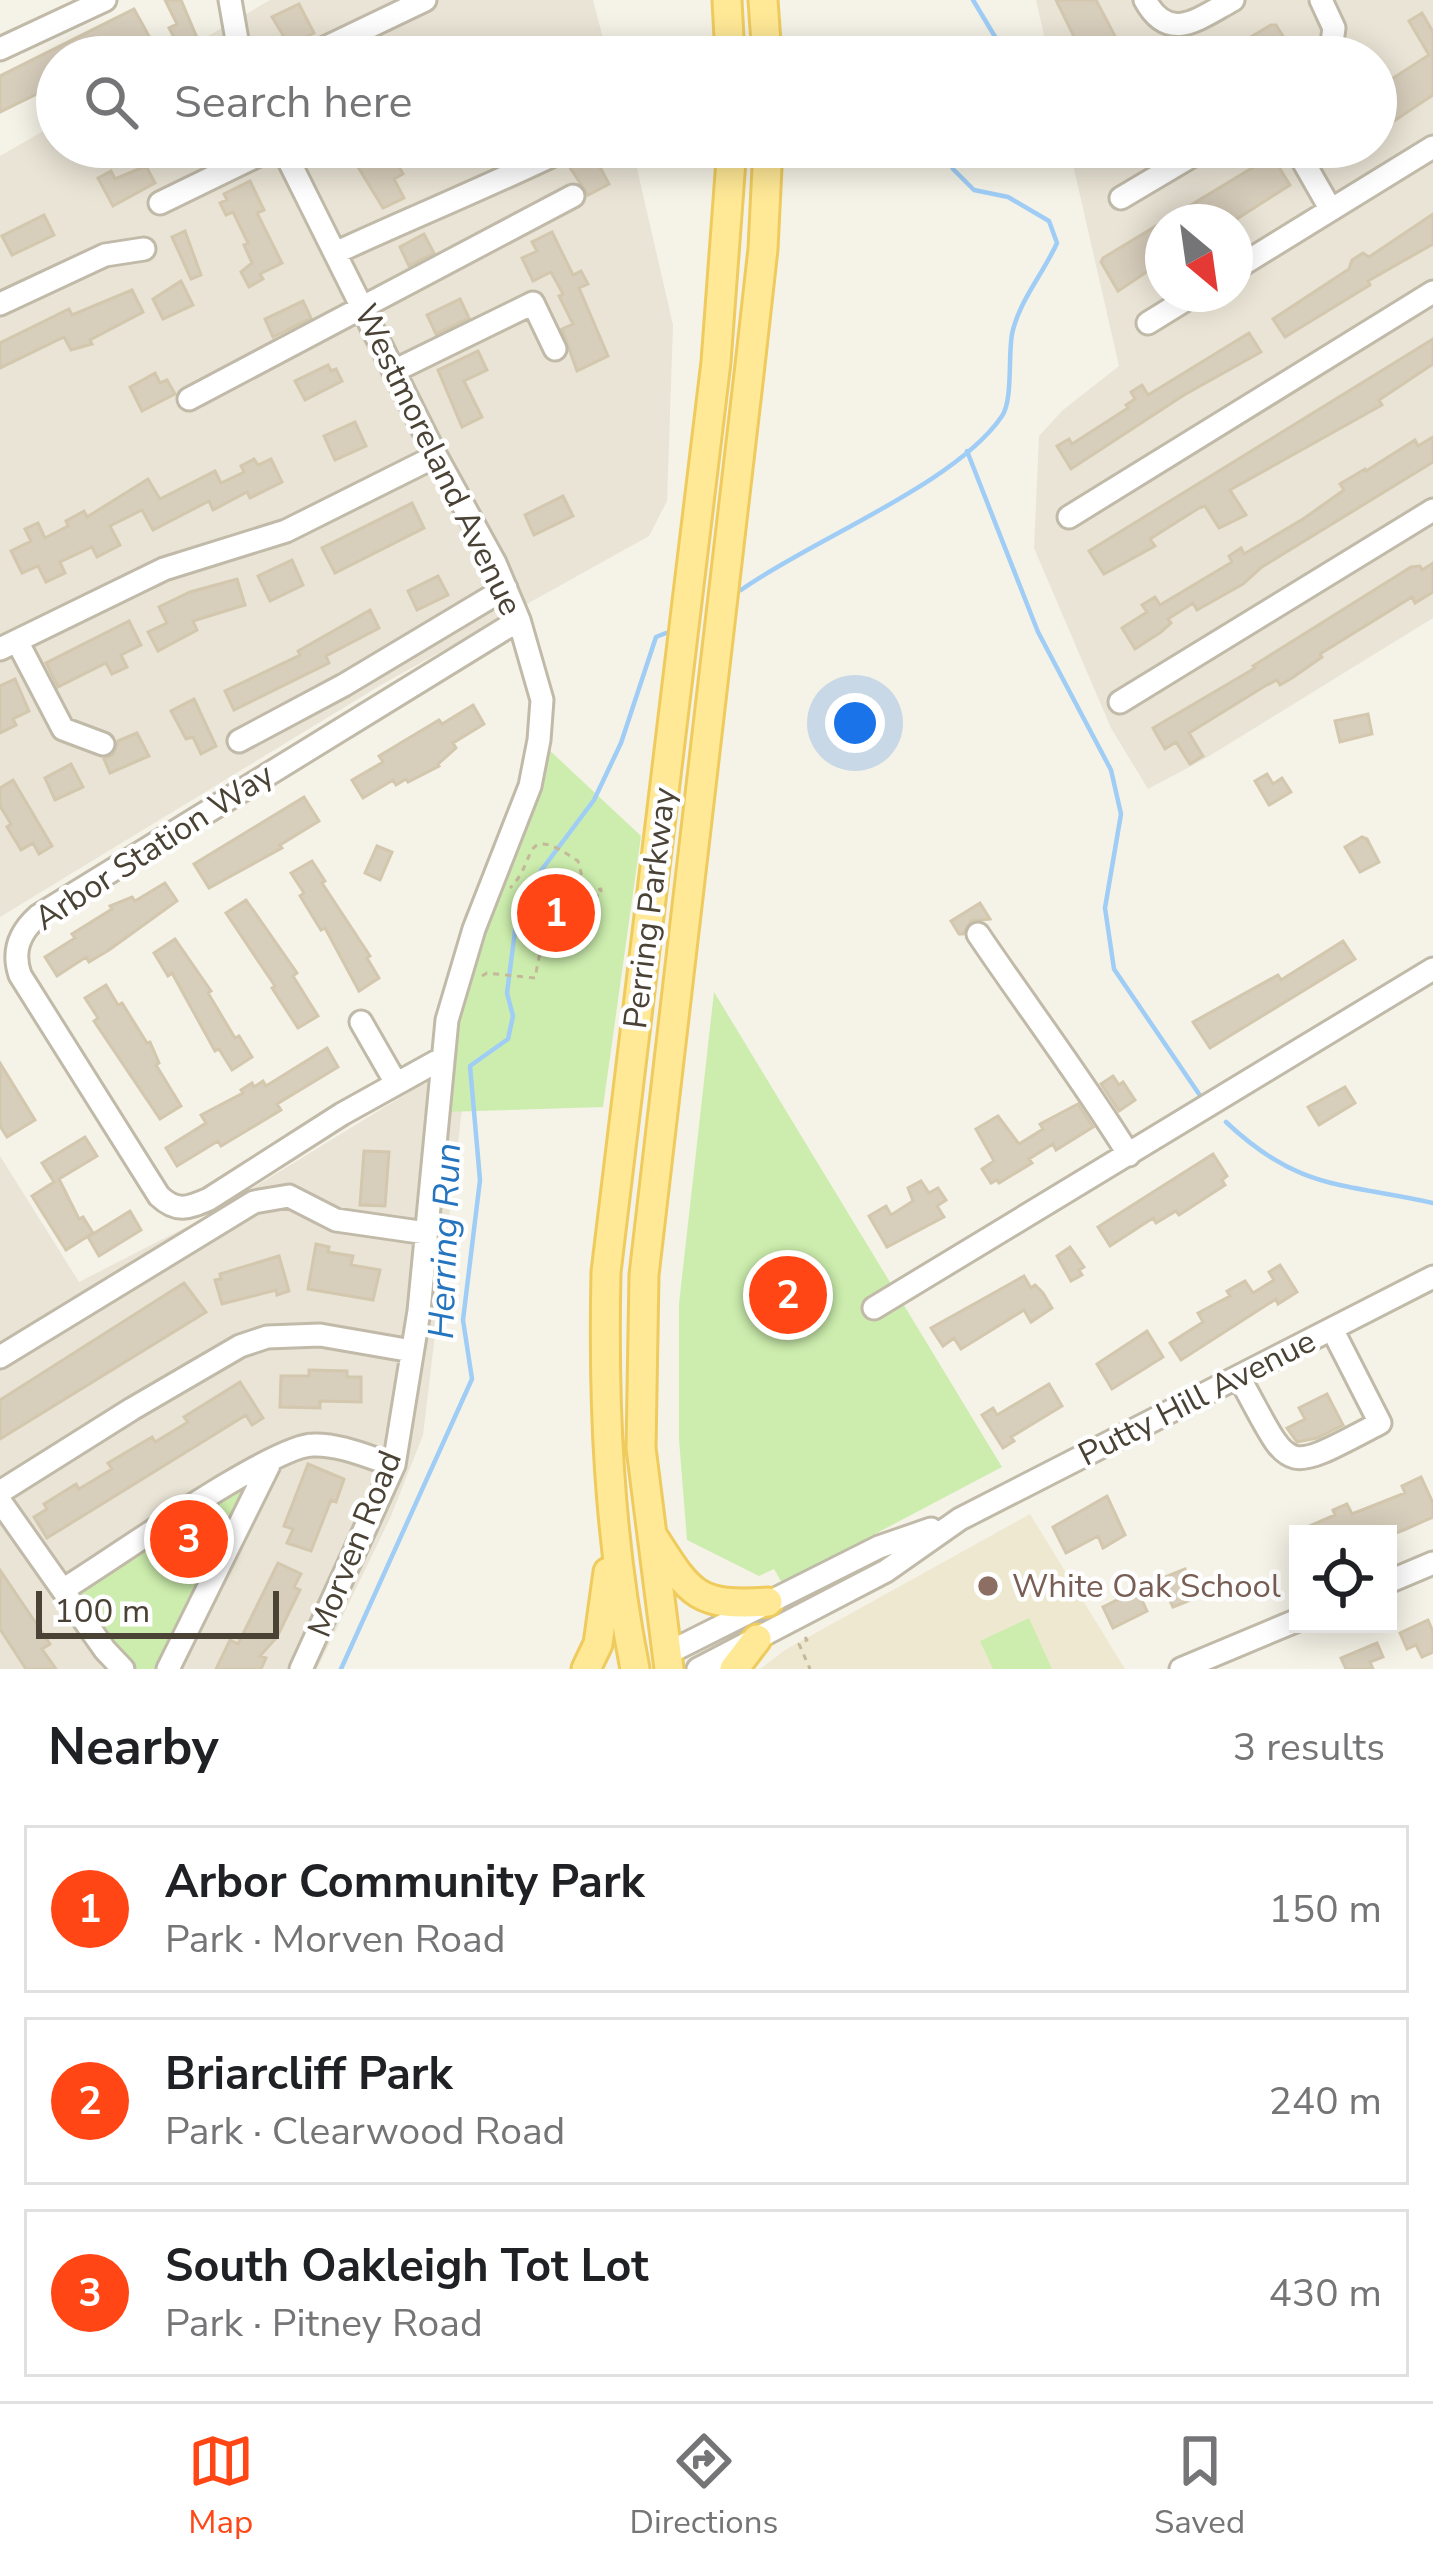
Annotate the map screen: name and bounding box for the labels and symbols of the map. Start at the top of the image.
north arrow [1145,204,1253,312]
street label: Westmoreland Avenue [343,297,533,623]
your location [825,693,885,753]
street label: Arbor Station Way [26,753,282,941]
street label: Perring Parkway [613,785,687,1031]
pin: 1 [517,868,595,958]
water label: Herring Run [417,1142,473,1340]
pin: 2 [749,1250,827,1340]
street label: Putty Hill Avenue [1071,1319,1323,1477]
street label: Morven Road [297,1444,413,1644]
pin: 3 [150,1494,228,1584]
place label: White Oak School [1012,1564,1281,1609]
marker: White Oak School [975,1573,1001,1599]
scale bar [36,1585,279,1638]

